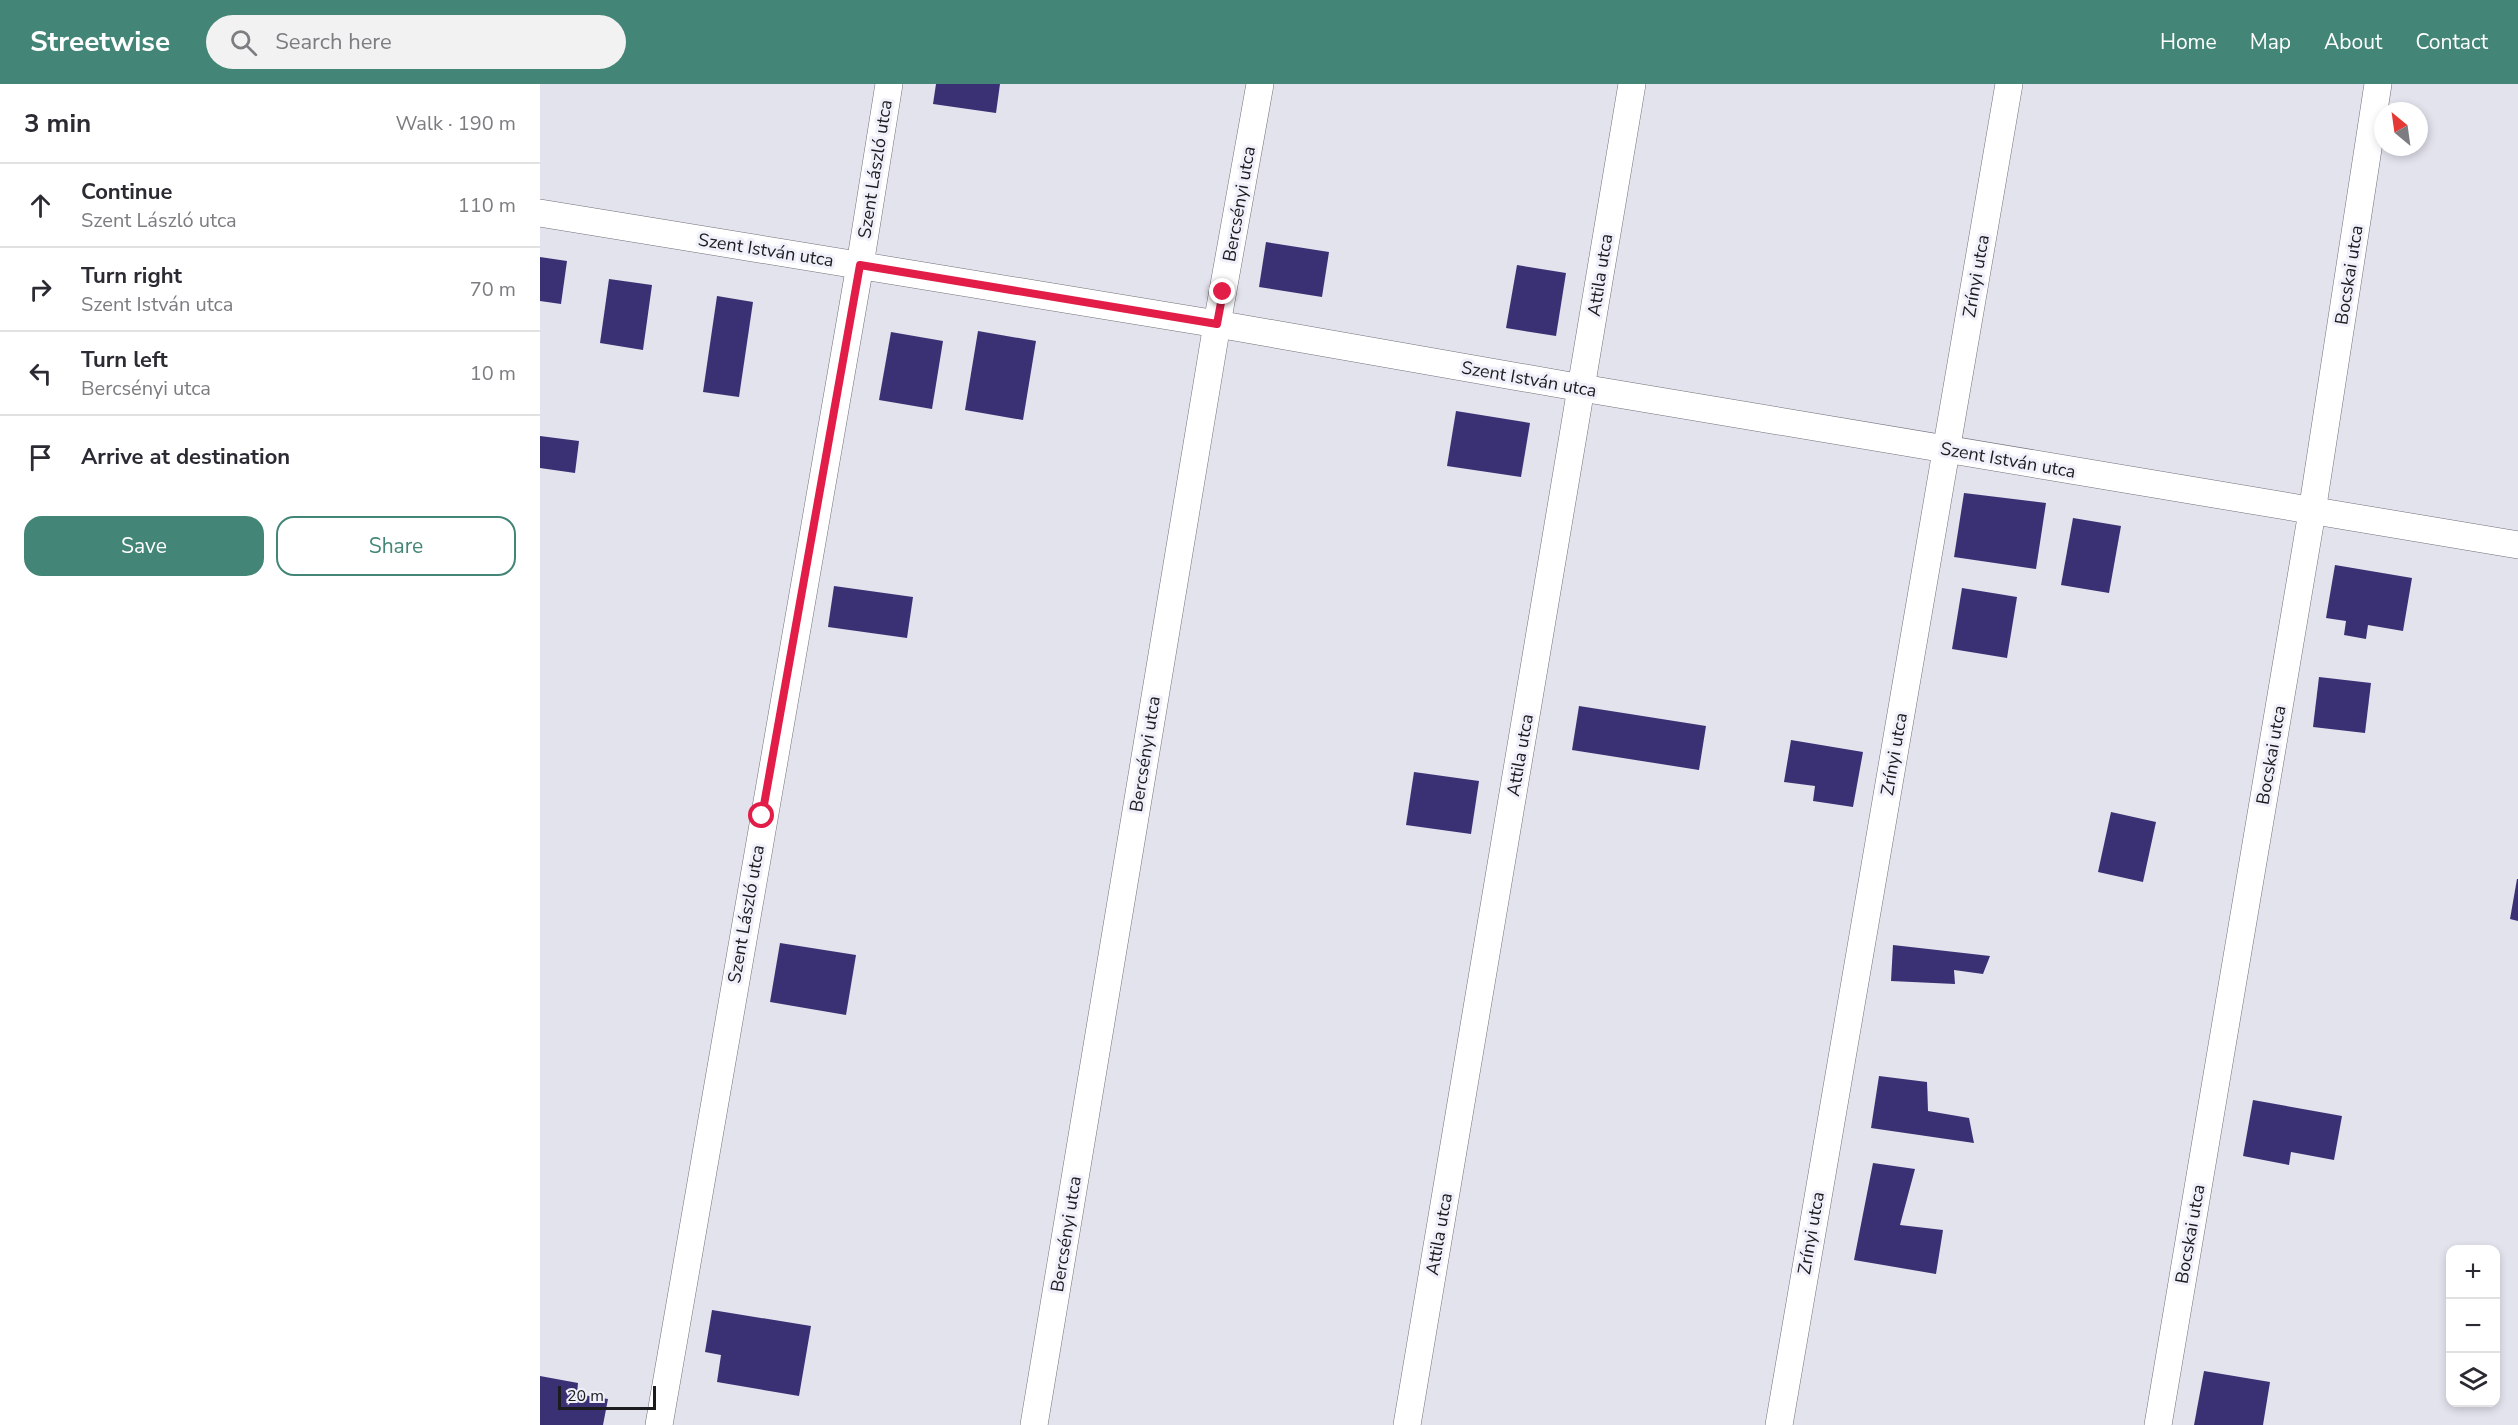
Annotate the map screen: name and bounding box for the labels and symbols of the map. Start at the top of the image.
street label: Szent László utca [852,98,898,240]
north arrow [2374,102,2428,156]
street label: Bercsényi utca [1217,144,1261,264]
street label: Bocskai utca [2329,223,2369,327]
street label: Szent István utca [696,227,836,273]
street label: Attila utca [1582,232,1618,318]
street label: Zrínyi utca [1957,233,1995,319]
route end [1209,278,1235,304]
street label: Szent István utca [1459,355,1599,403]
street label: Szent István utca [1938,436,2078,484]
street label: Bercsényi utca [1124,694,1166,814]
street label: Bocskai utca [2250,703,2292,807]
street label: Zrínyi utca [1875,711,1913,797]
street label: Attila utca [1501,712,1539,798]
route start [748,802,774,828]
street label: Szent László utca [722,843,770,985]
street label: Bercsényi utca [1045,1174,1087,1294]
street label: Bocskai utca [2169,1182,2211,1286]
street label: Zrínyi utca [1792,1190,1830,1276]
street label: Attila utca [1420,1191,1458,1277]
scale bar [558,1383,656,1410]

